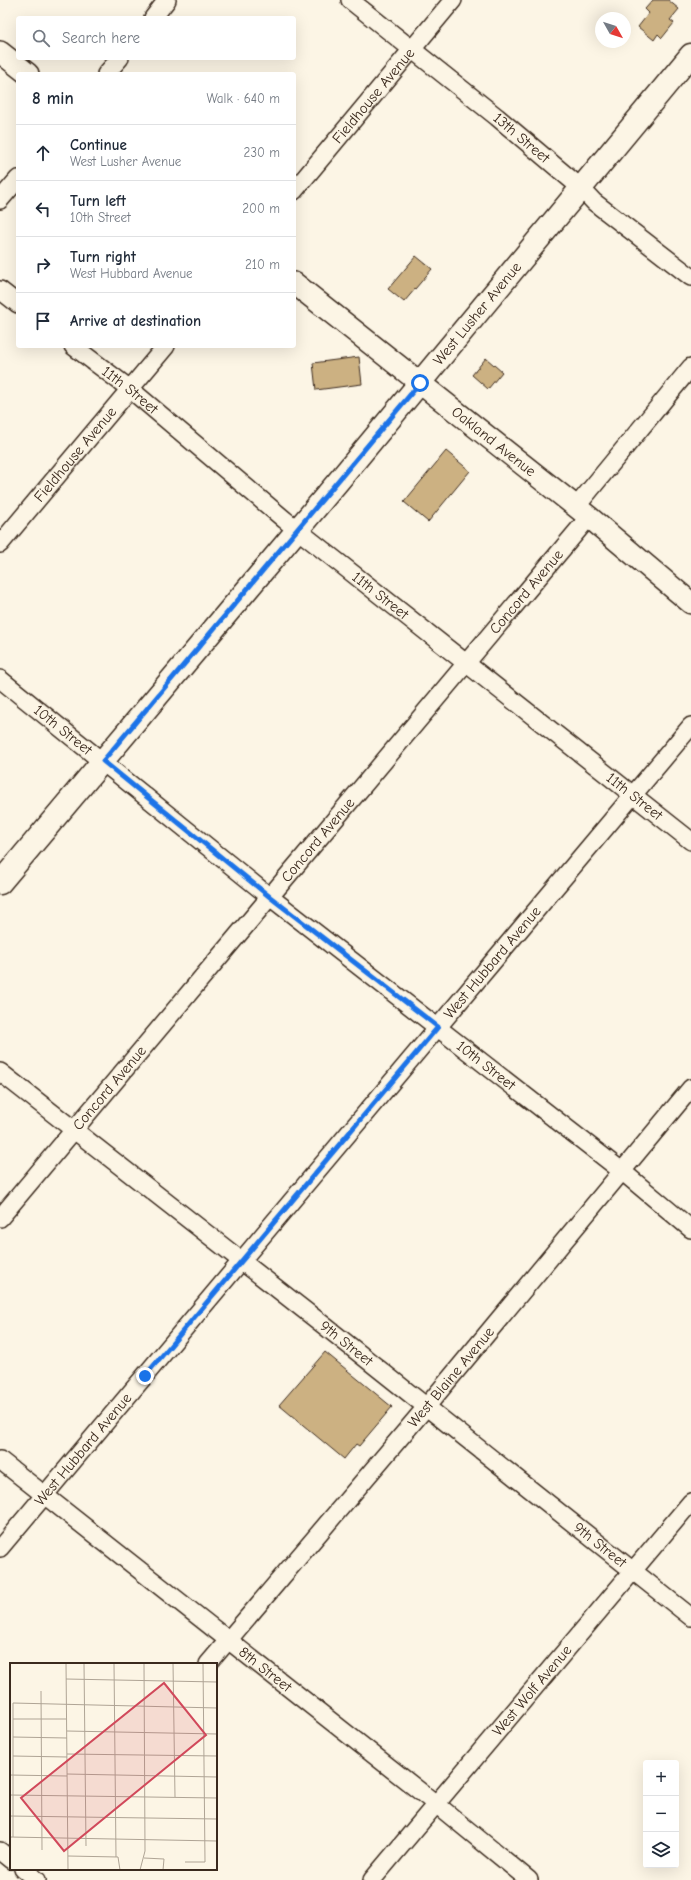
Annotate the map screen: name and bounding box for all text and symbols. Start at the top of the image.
north arrow [595,12,631,48]
search box [16,16,296,60]
icon: search [30,27,52,49]
text: Search here [62,29,140,47]
street label: Fieldhouse Avenue [328,44,419,147]
text: 8 min [32,89,74,108]
text: Walk · 640 m [206,91,280,106]
street label: 13th Street [490,109,554,167]
text: Continue [70,136,127,154]
icon: ahead [32,142,54,164]
text: 230 m [244,145,280,160]
text: West Lusher Avenue [70,154,181,169]
text: Turn left [70,192,126,210]
icon: left [32,198,54,220]
text: 200 m [242,201,280,216]
text: 10th Street [70,210,131,225]
text: Turn right [70,248,136,266]
icon: right [32,254,54,276]
text: 210 m [245,257,280,272]
street label: West Lusher Avenue [429,258,525,369]
text: West Hubbard Avenue [70,266,193,281]
icon: arrive [32,310,54,332]
text: Arrive at destination [70,312,201,330]
street label: 11th Street [98,362,162,418]
route start [411,374,429,392]
street label: Fieldhouse Avenue [30,403,121,506]
street label: Oakland Avenue [448,403,540,481]
street label: Concord Avenue [486,545,567,638]
street label: 11th Street [349,568,413,624]
street label: 10th Street [30,701,96,759]
street label: 11th Street [603,769,667,825]
street label: Concord Avenue [277,794,359,886]
street label: West Hubbard Avenue [440,902,545,1022]
street label: 10th Street [453,1037,520,1094]
street label: Concord Avenue [69,1042,150,1134]
street label: 9th Street [316,1317,377,1370]
street label: West Blaine Avenue [404,1323,498,1431]
route end [136,1367,154,1385]
street label: West Hubbard Avenue [31,1389,136,1509]
street label: 9th Street [570,1518,631,1572]
street label: West Wolf Avenue [488,1641,576,1740]
street label: 8th Street [235,1643,296,1696]
inset map [10,1663,217,1870]
map controls [643,1760,679,1868]
button: + [643,1760,679,1796]
button: − [643,1796,679,1832]
button: layers [643,1832,679,1868]

